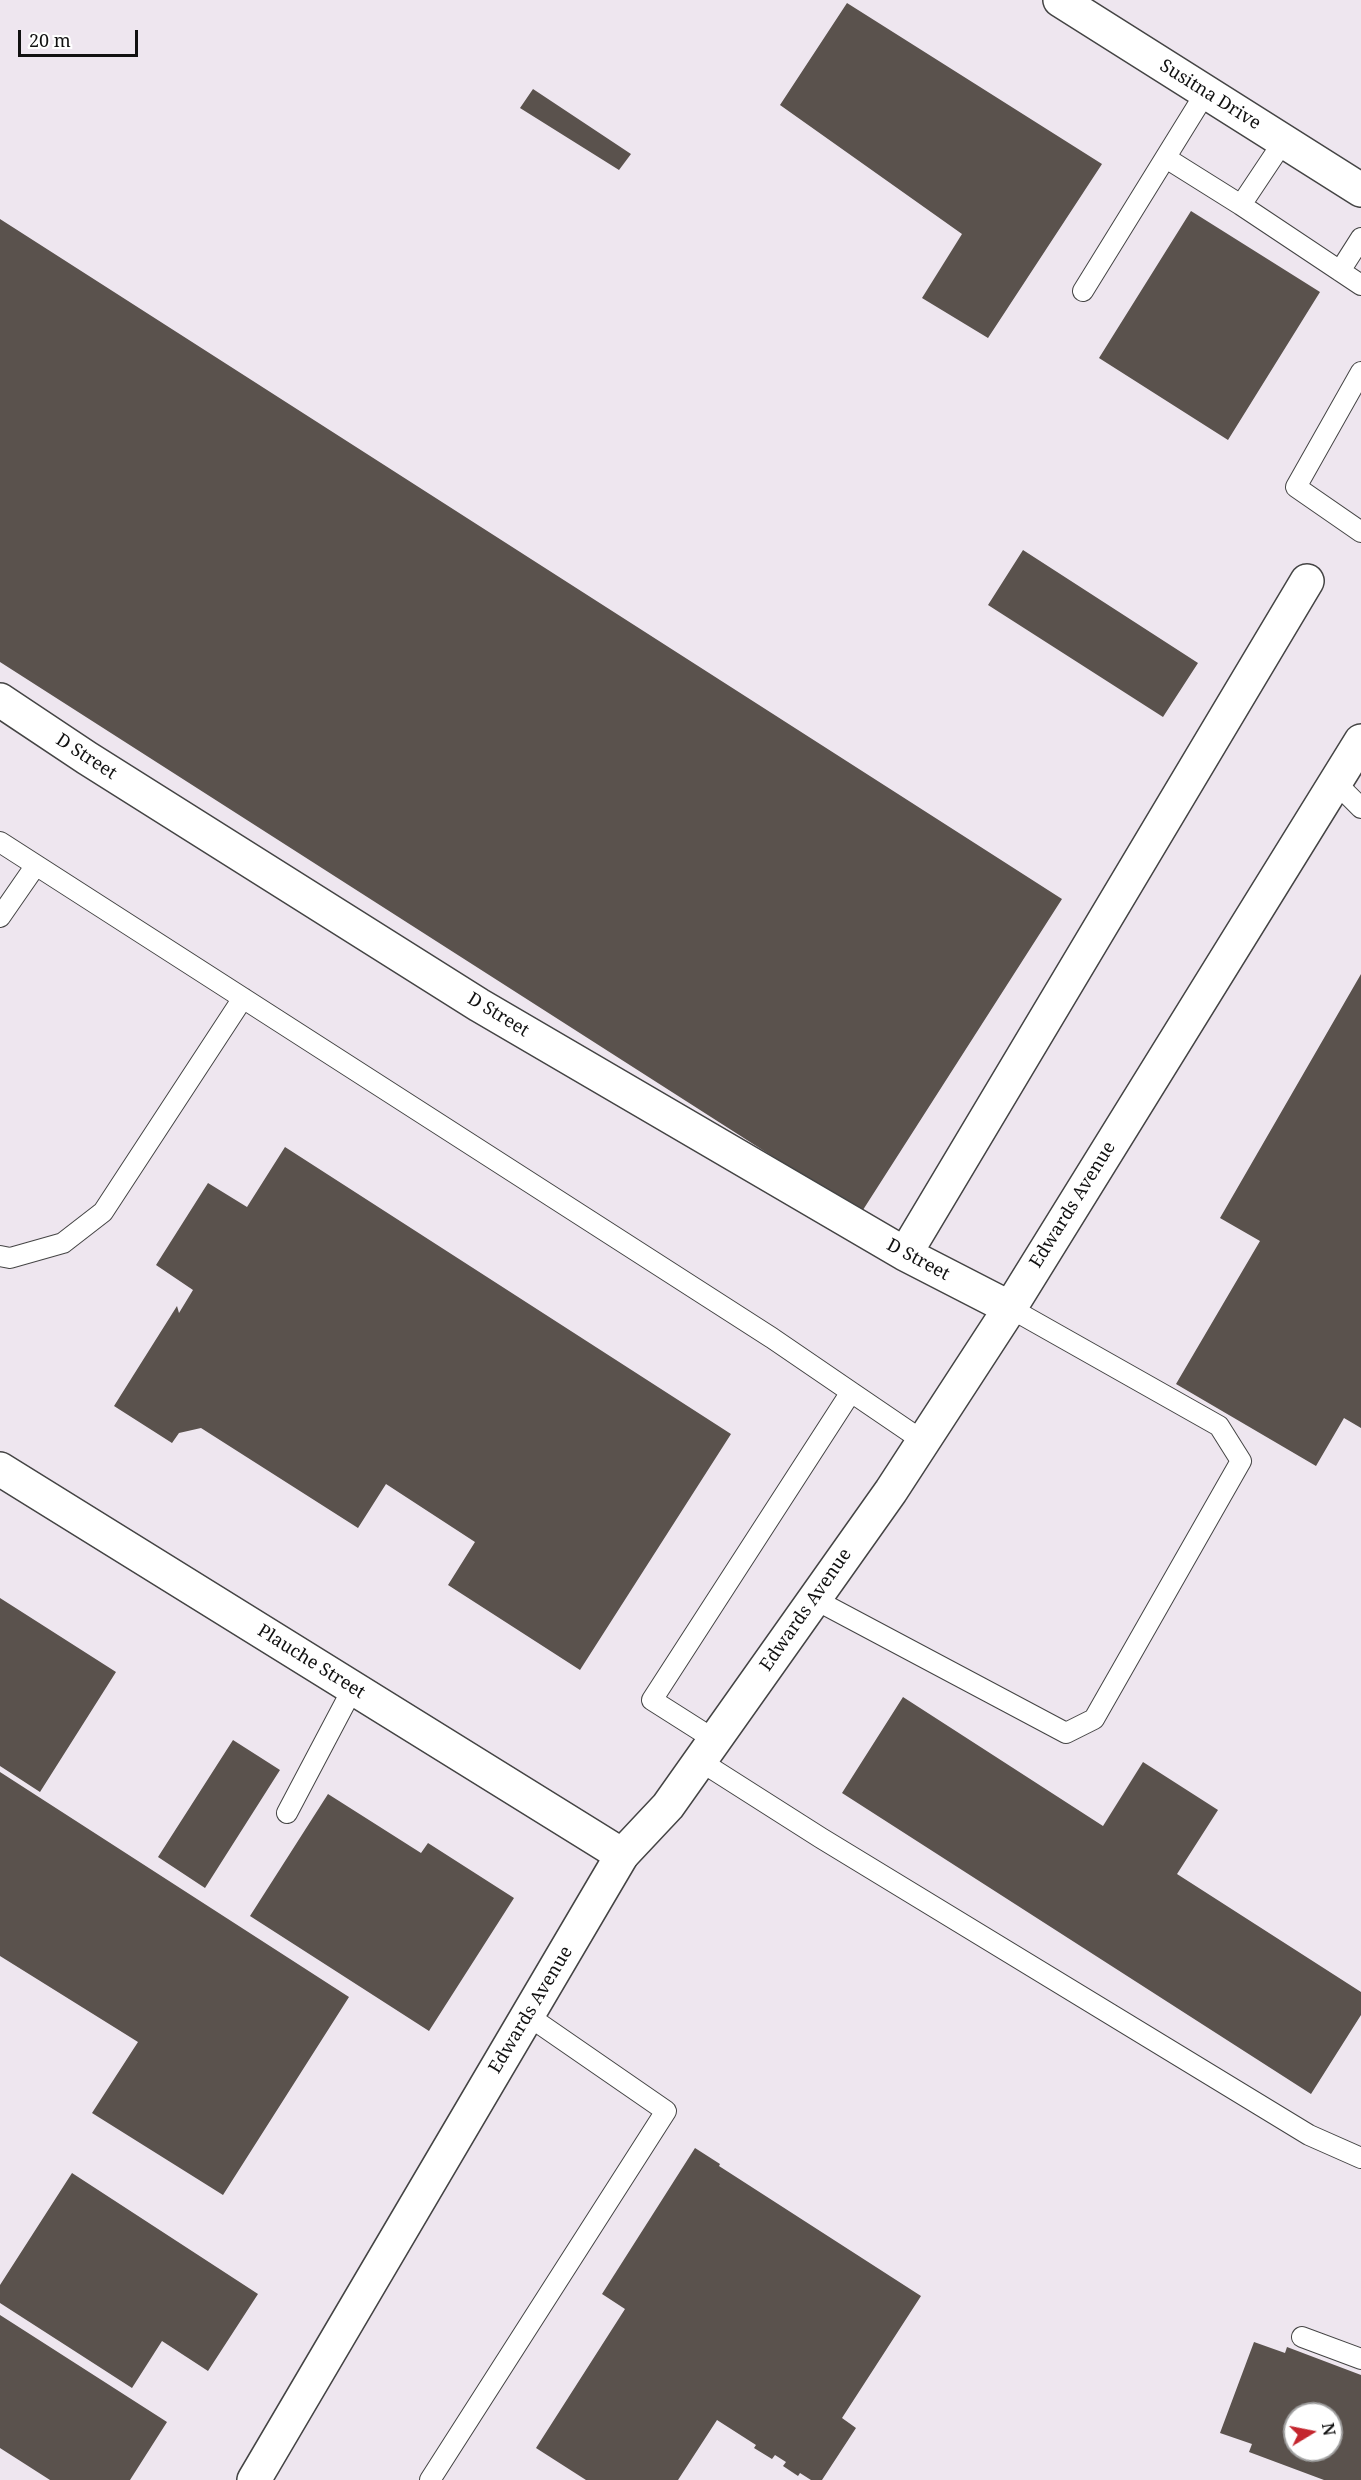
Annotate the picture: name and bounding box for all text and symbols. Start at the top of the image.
scale bar [21,18,141,56]
text: 20 m [29,28,71,52]
street label: Susitna Drive [1155,55,1265,135]
street label: D Street [52,729,120,785]
street label: D Street [463,988,533,1042]
street label: Edwards Avenue [1026,1138,1120,1272]
street label: D Street [883,1235,953,1285]
street label: Edwards Avenue [756,1545,856,1675]
street label: Plauche Street [253,1620,369,1704]
street label: Edwards Avenue [485,1942,577,2078]
north arrow [1283,2402,1343,2462]
text: N [1317,2421,1341,2437]

